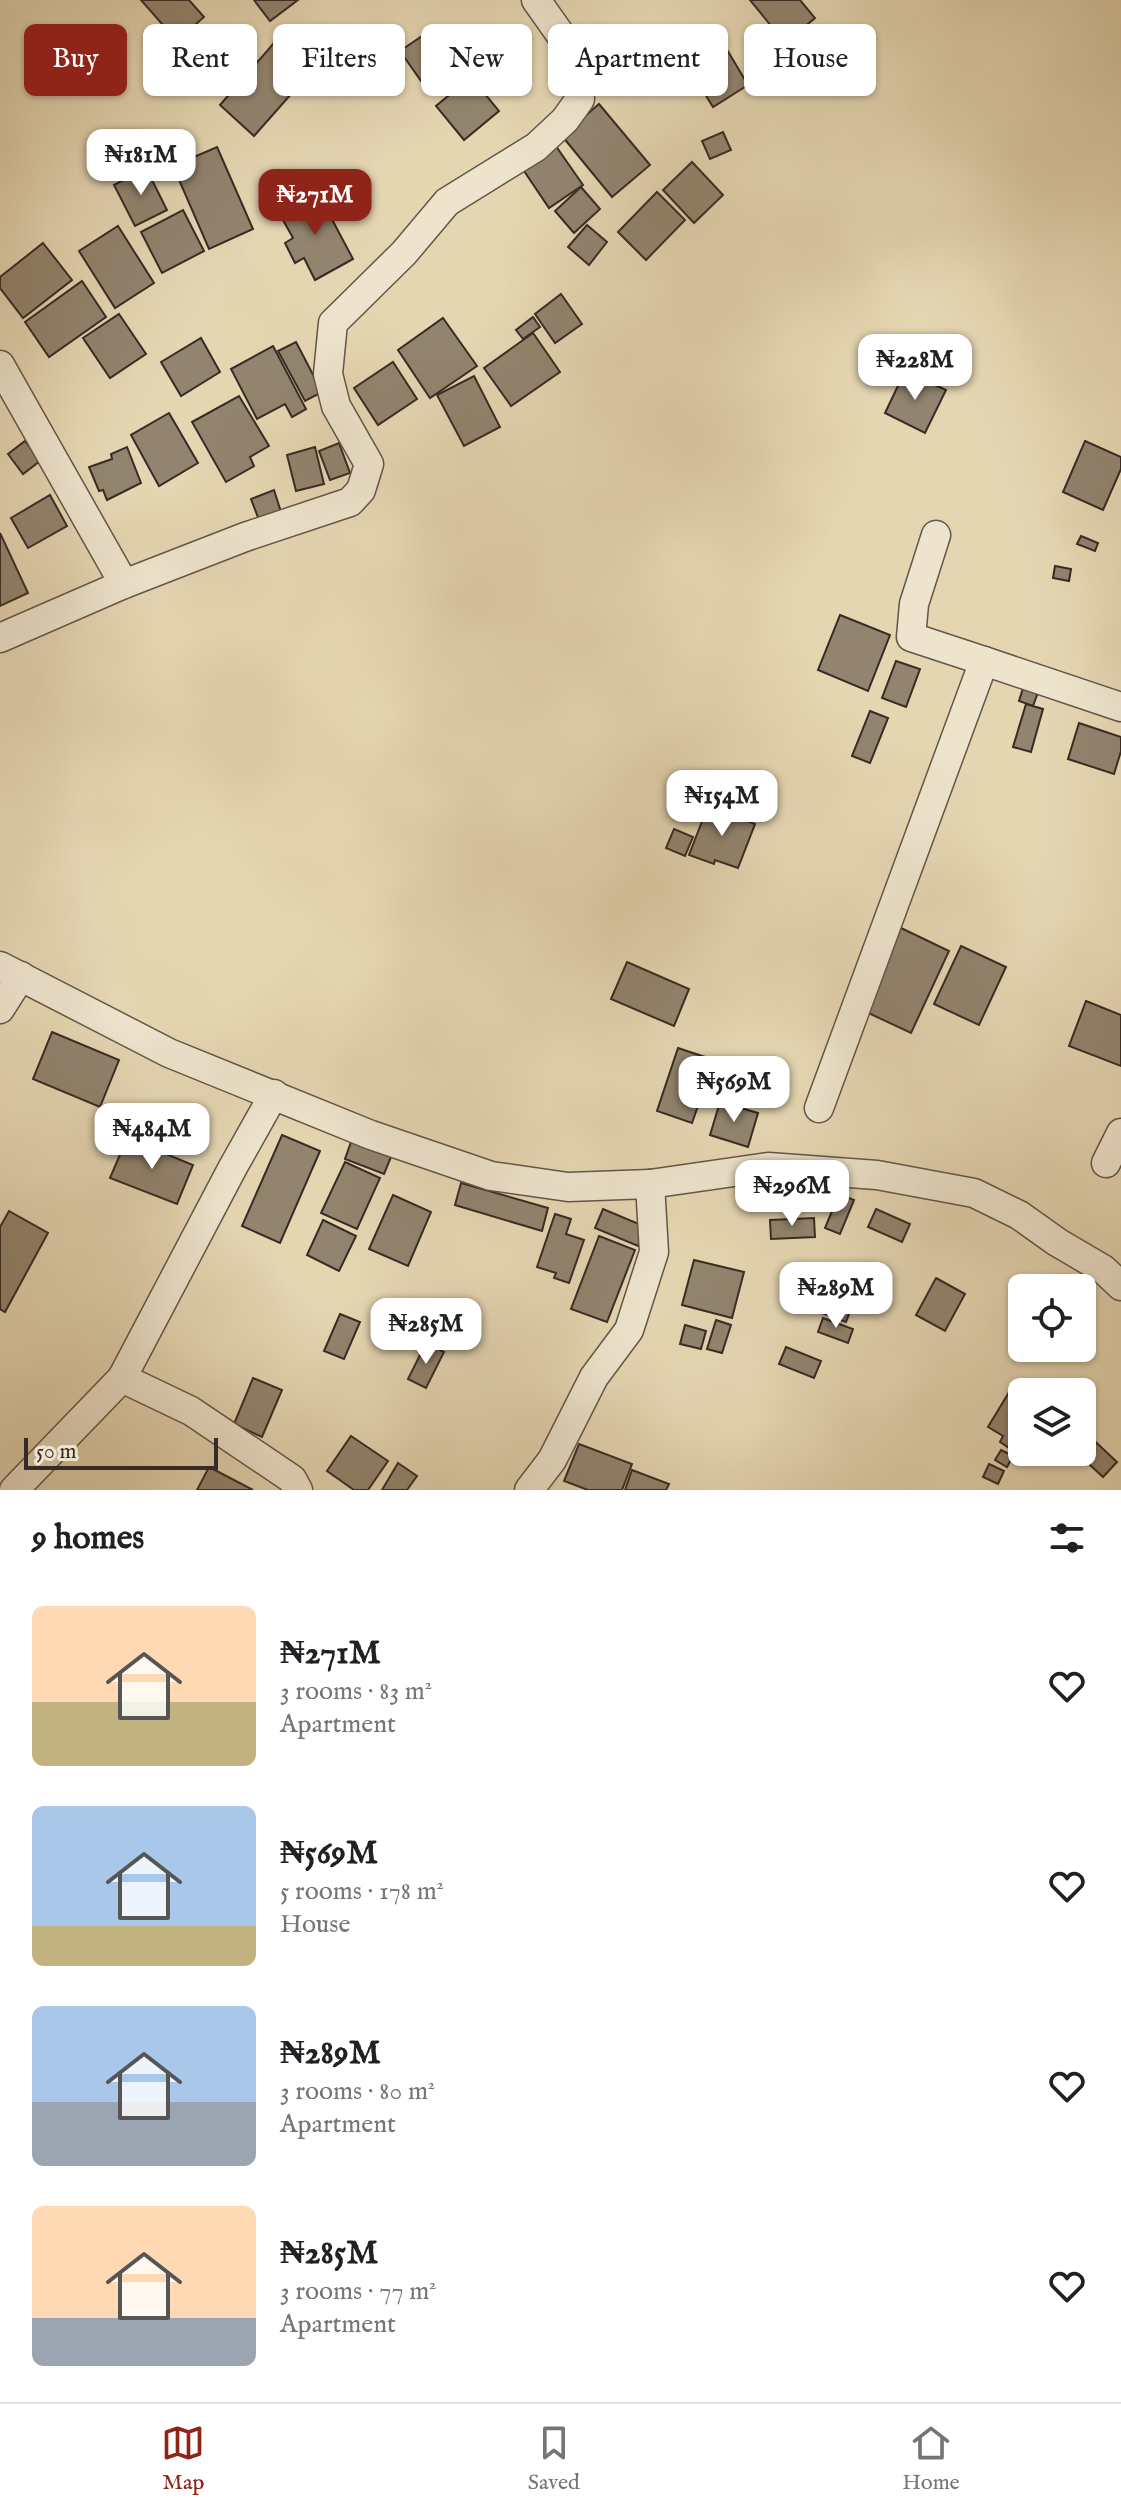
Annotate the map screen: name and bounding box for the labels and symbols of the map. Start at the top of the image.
pin: ₦181M [85,129,197,197]
pin: ₦271M [259,169,371,237]
pin: ₦228M [859,334,971,402]
pin: ₦154M [666,770,778,838]
pin: ₦569M [678,1056,790,1124]
pin: ₦484M [96,1103,208,1171]
pin: ₦296M [736,1160,848,1228]
pin: ₦289M [780,1262,892,1330]
pin: ₦285M [370,1298,482,1366]
scale bar [24,1434,218,1470]

